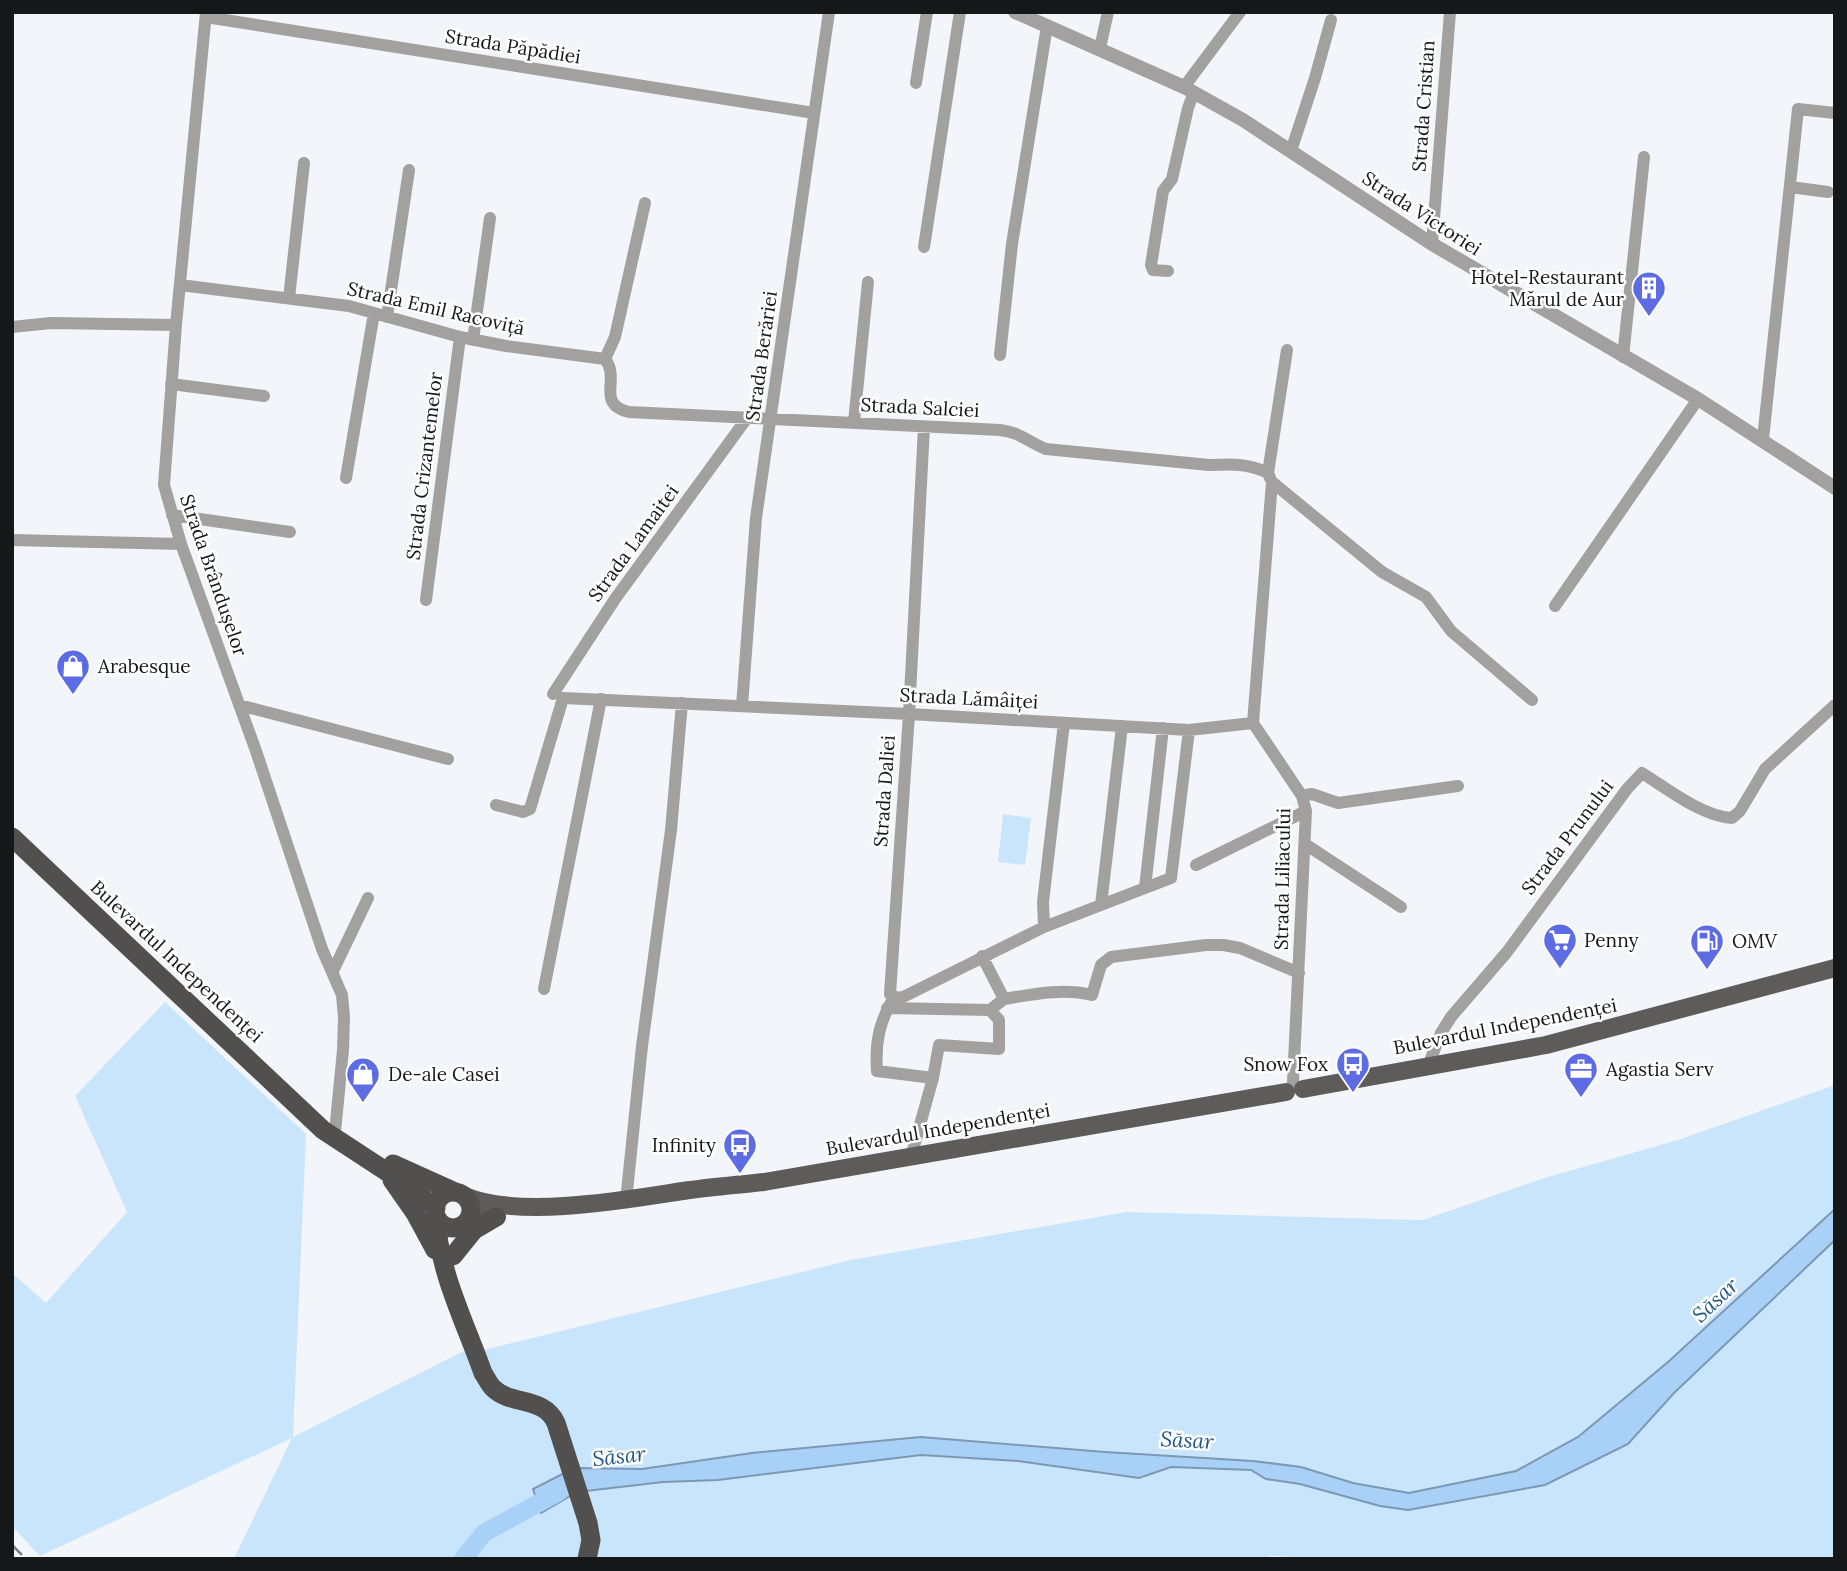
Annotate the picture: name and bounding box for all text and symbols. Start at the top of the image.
street label: Strada Păpădiei [444,23,582,69]
street label: Strada Cristian [1406,39,1440,173]
street label: Strada Victoriei [1358,166,1486,260]
place label: Hotel-Restaurant Mărul de Aur [1471,265,1625,311]
building icon: Hotel-Restaurant Mărul de Aur [1630,269,1668,318]
street label: Strada Emil Racoviță [345,276,527,340]
street label: Strada Berăriei [740,289,782,423]
street label: Strada Crizantemelor [401,370,448,561]
street label: Strada Salciei [860,392,980,422]
street label: Strada Lamaitei [583,480,683,606]
street label: Strada Brândușelor [175,491,253,660]
shop icon: Arabesque [54,647,92,696]
place label: Arabesque [97,654,191,678]
street label: Strada Lămâiței [899,682,1039,714]
street label: Strada Daliei [868,734,900,848]
street label: Strada Prunului [1516,775,1618,899]
street label: Strada Liliacului [1269,808,1295,950]
street label: Bulevardul Independenței [86,875,268,1047]
supermarket icon: Penny [1541,921,1579,970]
fuel station icon: OMV [1688,922,1726,971]
place label: Penny [1584,928,1639,952]
place label: OMV [1732,929,1777,953]
street label: Bulevardul Independenței [1391,993,1619,1059]
bus stop icon: Snow Fox [1334,1045,1372,1094]
office icon: Agastia Serv [1562,1050,1600,1099]
place label: Snow Fox [1243,1052,1328,1076]
shop icon: De-ale Casei [344,1055,382,1104]
place label: Agastia Serv [1605,1057,1714,1081]
place label: De-ale Casei [388,1062,500,1086]
street label: Bulevardul Independenței [824,1097,1052,1161]
bus stop icon: Infinity [721,1126,759,1175]
place label: Infinity [652,1133,716,1157]
water label: Săsar [1686,1272,1744,1328]
water label: Săsar [1160,1425,1215,1455]
water label: Săsar [591,1440,647,1472]

